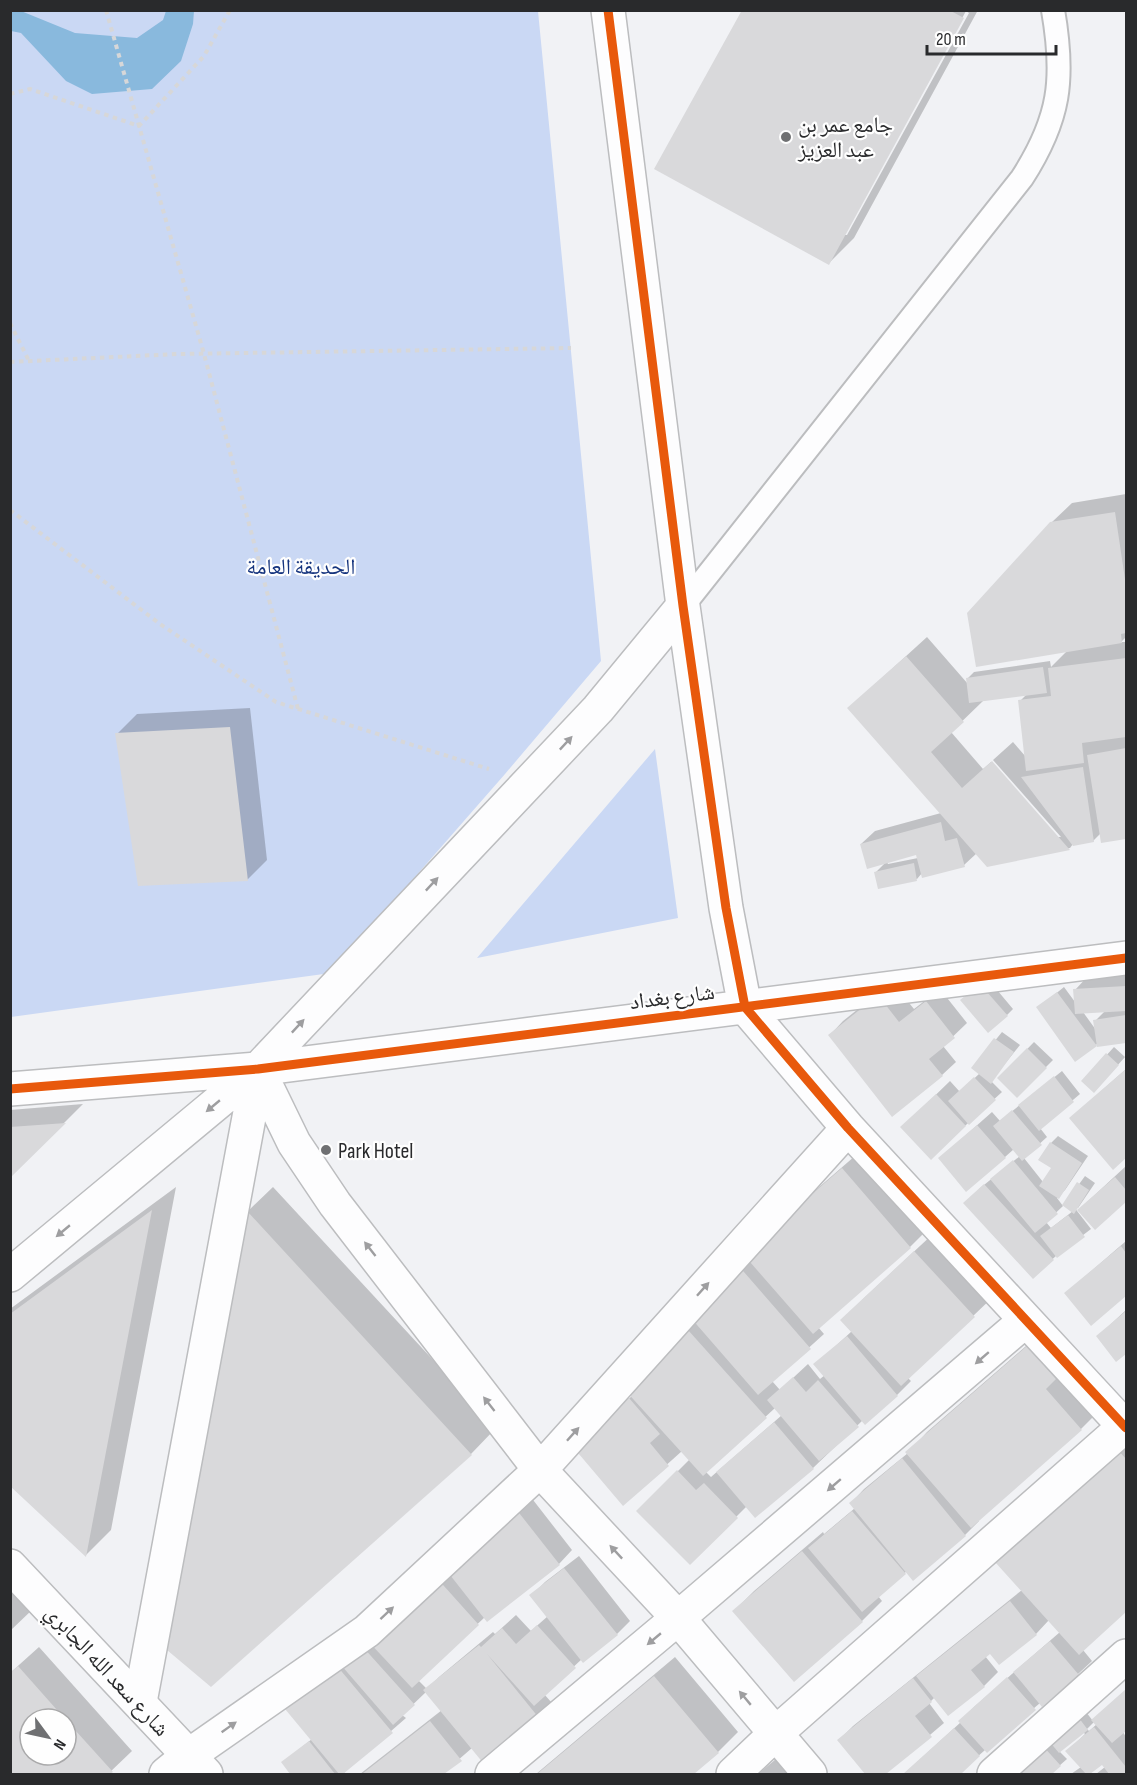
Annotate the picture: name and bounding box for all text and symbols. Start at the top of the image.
scale bar [927,18,1056,56]
text: 20 m [936,29,966,50]
place label: جامع عمر بن عبد العزيز [797,112,893,164]
marker: جامع عمر بن عبد العزيز [779,130,793,144]
park label: الحديقة العامة [246,554,356,581]
one-way arrow [559,735,573,750]
one-way arrow [425,877,439,892]
street label: شارع بغداد [628,979,716,1016]
one-way arrow [291,1019,304,1034]
one-way arrow [206,1099,221,1112]
place label: Park Hotel [338,1138,413,1165]
marker: Park Hotel [319,1143,333,1157]
one-way arrow [56,1224,71,1237]
one-way arrow [365,1242,377,1257]
one-way arrow [696,1282,709,1297]
one-way arrow [975,1351,990,1364]
one-way arrow [483,1396,496,1412]
one-way arrow [566,1426,580,1441]
one-way arrow [827,1478,842,1491]
one-way arrow [609,1544,623,1559]
street label: شارع سعد الله الجابري [37,1600,175,1744]
one-way arrow [379,1607,394,1620]
one-way arrow [647,1632,662,1645]
one-way arrow [739,1690,752,1706]
north arrow [18,1707,78,1767]
one-way arrow [221,1721,237,1733]
text: N [49,1736,70,1753]

